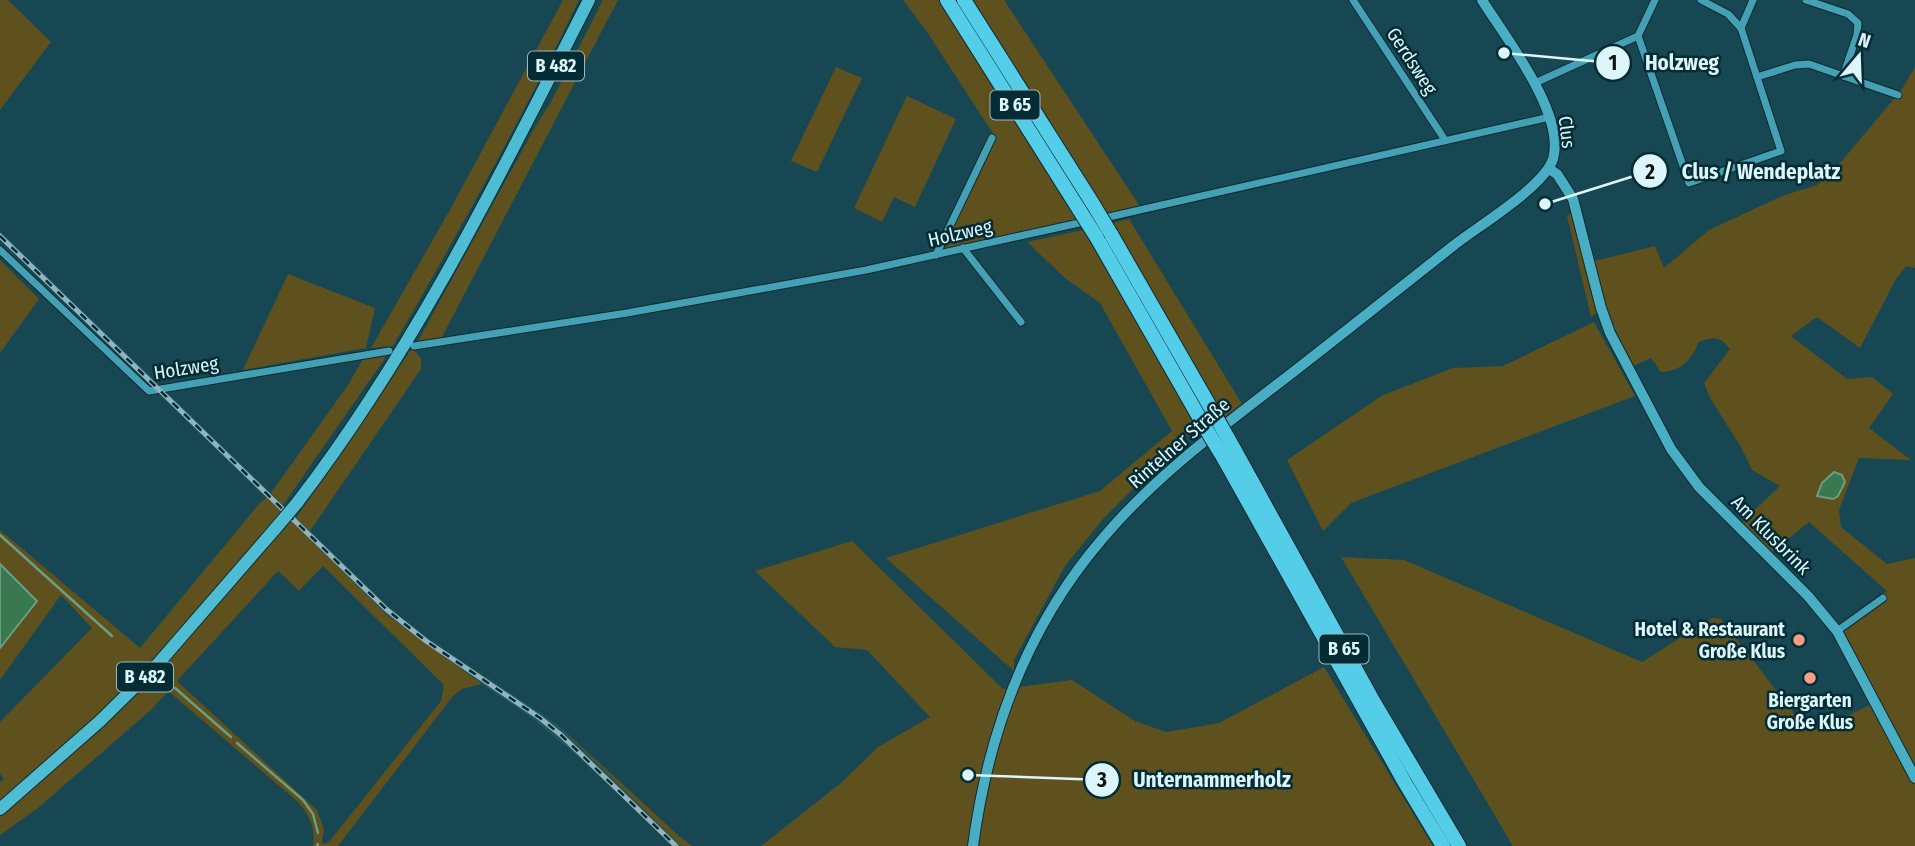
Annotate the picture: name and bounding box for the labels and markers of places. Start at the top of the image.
callout: Holzweg [1596,42,1733,84]
callout: Clus / Wendeplatz [1633,150,1855,192]
place label: Hotel & Restaurant Große Klus [1635,618,1786,663]
marker: Hotel & Restaurant Große Klus [1791,632,1807,648]
marker: Biergarten Große Klus [1802,670,1818,686]
place label: Biergarten Große Klus [1767,689,1854,734]
callout: Unternammerholz [1085,759,1305,801]

